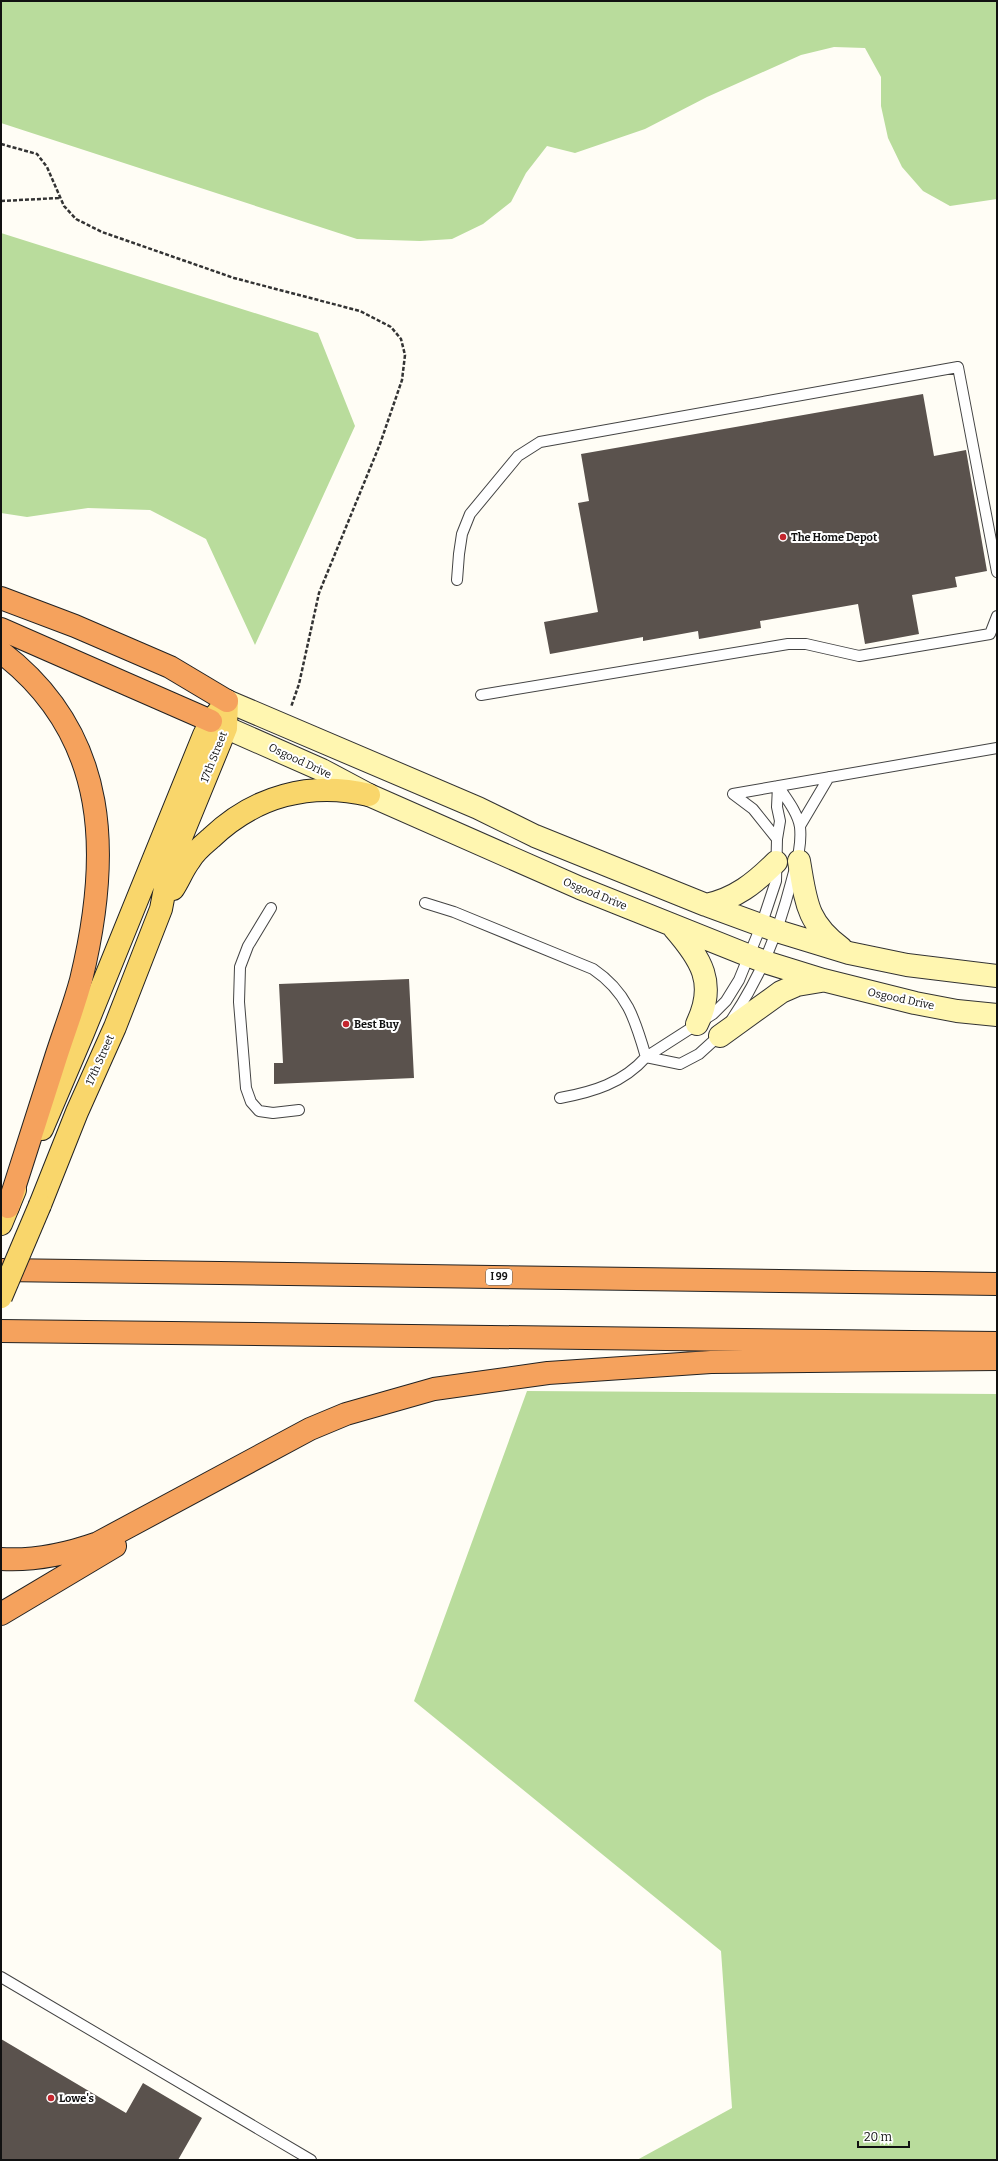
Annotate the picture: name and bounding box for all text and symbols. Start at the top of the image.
place label: The Home Depot [791,531,878,544]
marker: The Home Depot [778,532,788,542]
street label: 17th Street [198,730,230,784]
street label: Osgood Drive [266,741,334,781]
street label: Osgood Drive [561,875,629,913]
street label: Osgood Drive [866,986,936,1012]
place label: Best Buy [354,1018,400,1031]
marker: Best Buy [341,1019,351,1029]
street label: 17th Street [83,1033,117,1087]
road number: I 99 [486,1269,512,1285]
place label: Lowe's [59,2092,95,2105]
marker: Lowe's [46,2093,56,2103]
scale bar [858,2123,909,2149]
text: 20 m [864,2130,893,2144]

